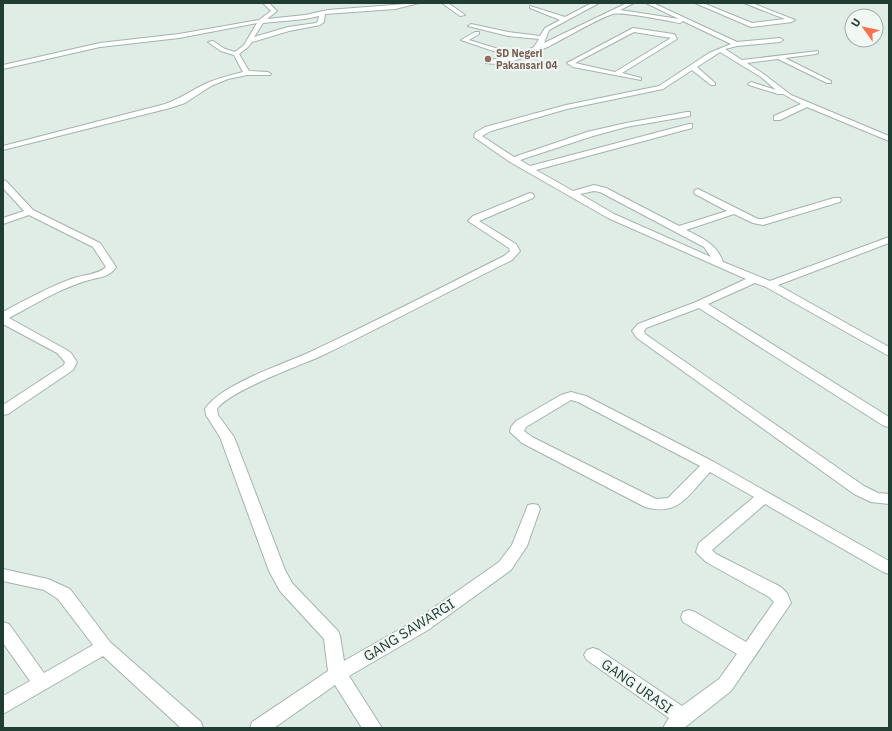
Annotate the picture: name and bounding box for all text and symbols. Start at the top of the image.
north arrow [844,8,884,48]
text: U [848,16,864,30]
place label: SD Negeri Pakansari 04 [496,47,558,72]
marker: SD Negeri Pakansari 04 [483,54,493,64]
street label: GANG SAWARGI [360,595,458,665]
street label: GANG URASI [598,655,676,717]

